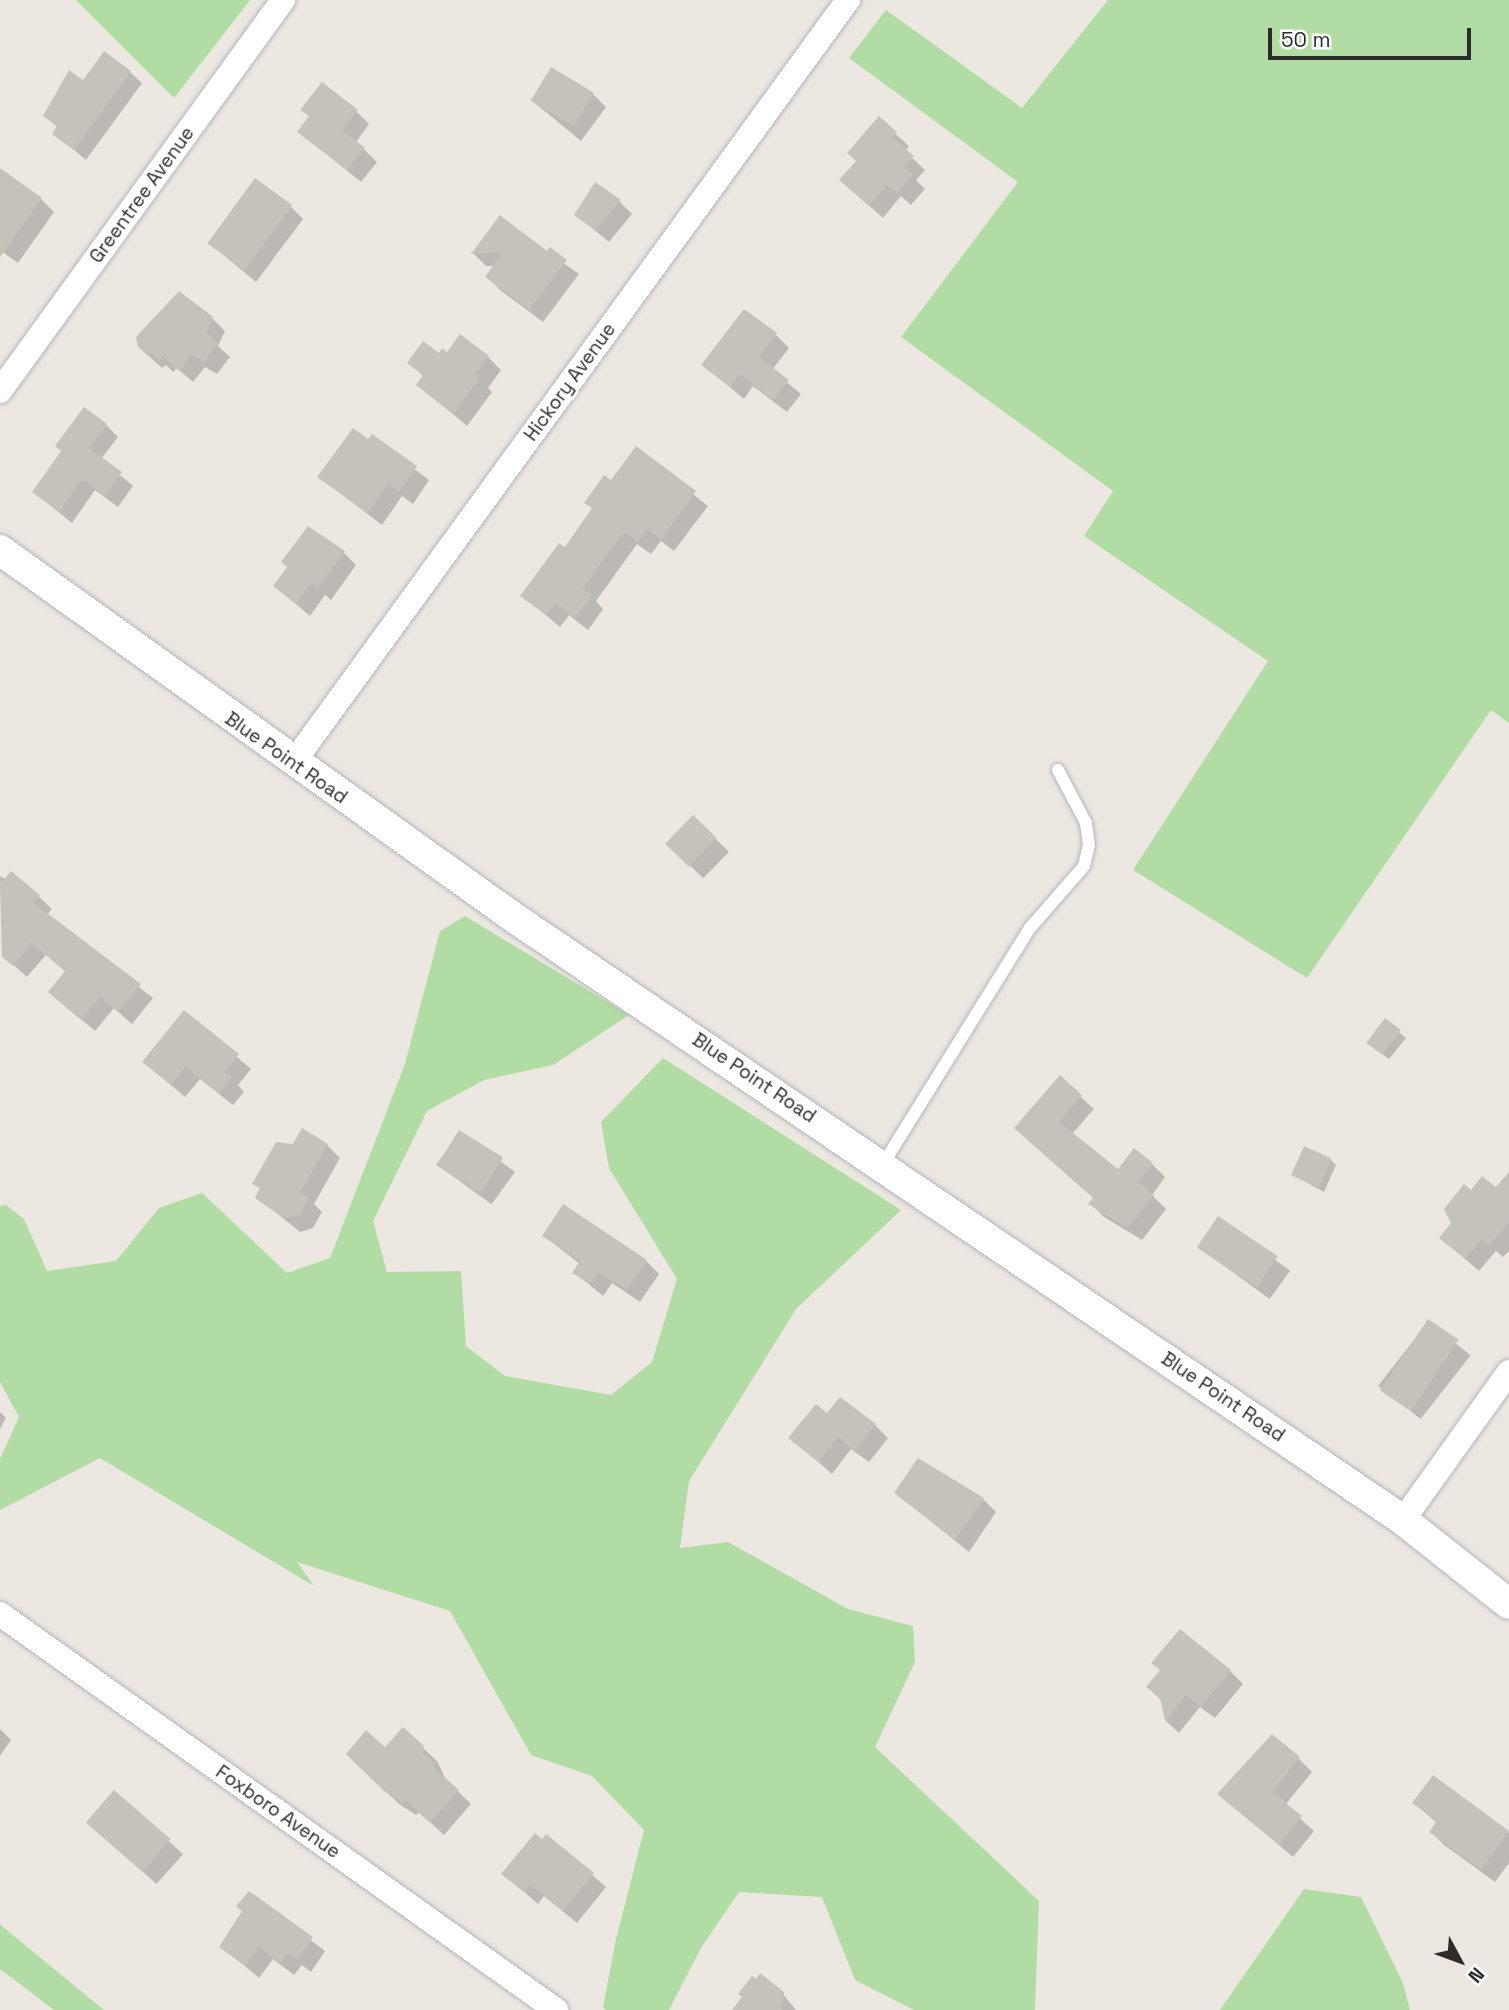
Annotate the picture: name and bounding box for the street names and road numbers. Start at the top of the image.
street label: Greentree Avenue [85,122,199,268]
street label: Hickory Avenue [519,318,621,446]
street label: Blue Point Road [220,707,352,809]
street label: Blue Point Road [688,1028,820,1128]
street label: Blue Point Road [1157,1347,1289,1447]
street label: Foxboro Avenue [211,1760,345,1864]

